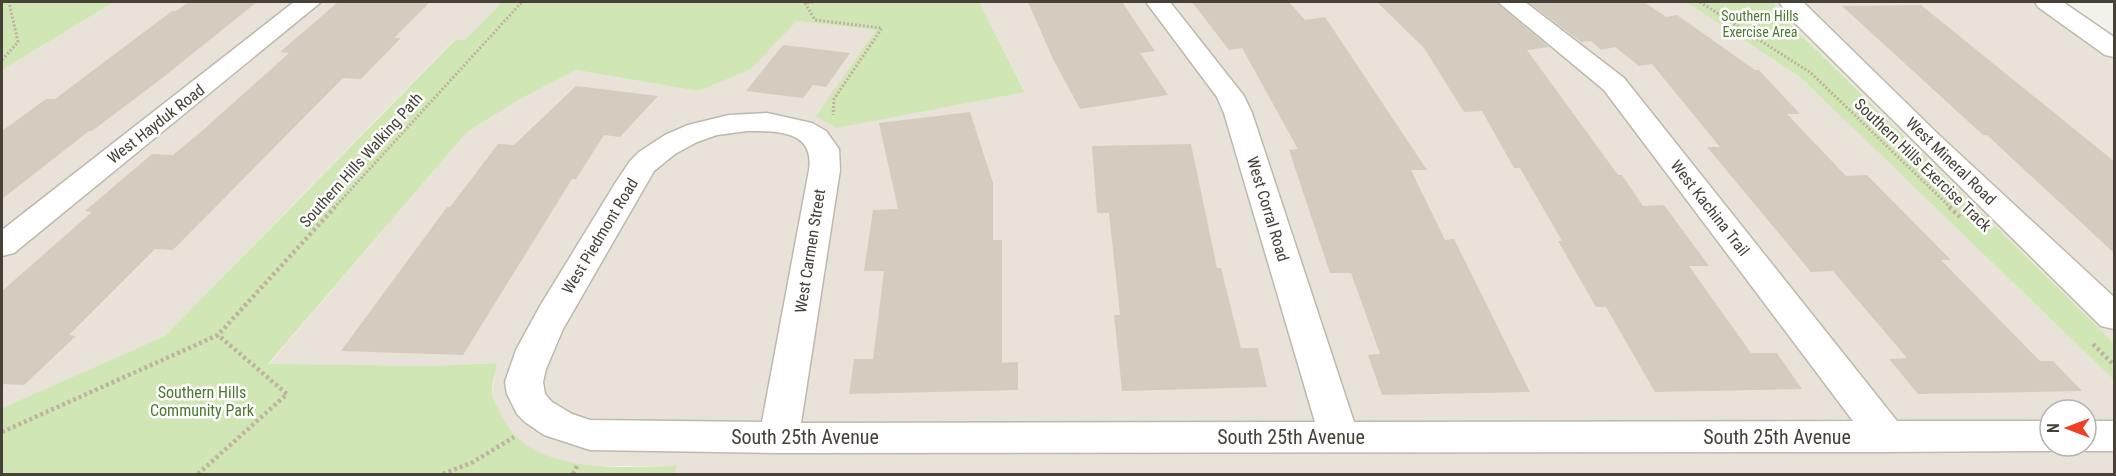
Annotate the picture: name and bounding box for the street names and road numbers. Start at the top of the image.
street label: West Hayduk Road [104,80,208,168]
street label: Southern Hills Walking Path [296,89,426,231]
street label: Southern Hills Exercise Track [1851,95,1996,236]
street label: West Mineral Road [1902,113,2000,209]
street label: West Corral Road [1243,154,1293,264]
street label: West Kachina Trail [1667,156,1753,260]
street label: West Piedmont Road [558,175,642,297]
street label: West Carmen Street [791,187,829,314]
street label: South 25th Avenue [731,425,879,449]
street label: South 25th Avenue [1217,425,1365,449]
street label: South 25th Avenue [1703,425,1851,449]

